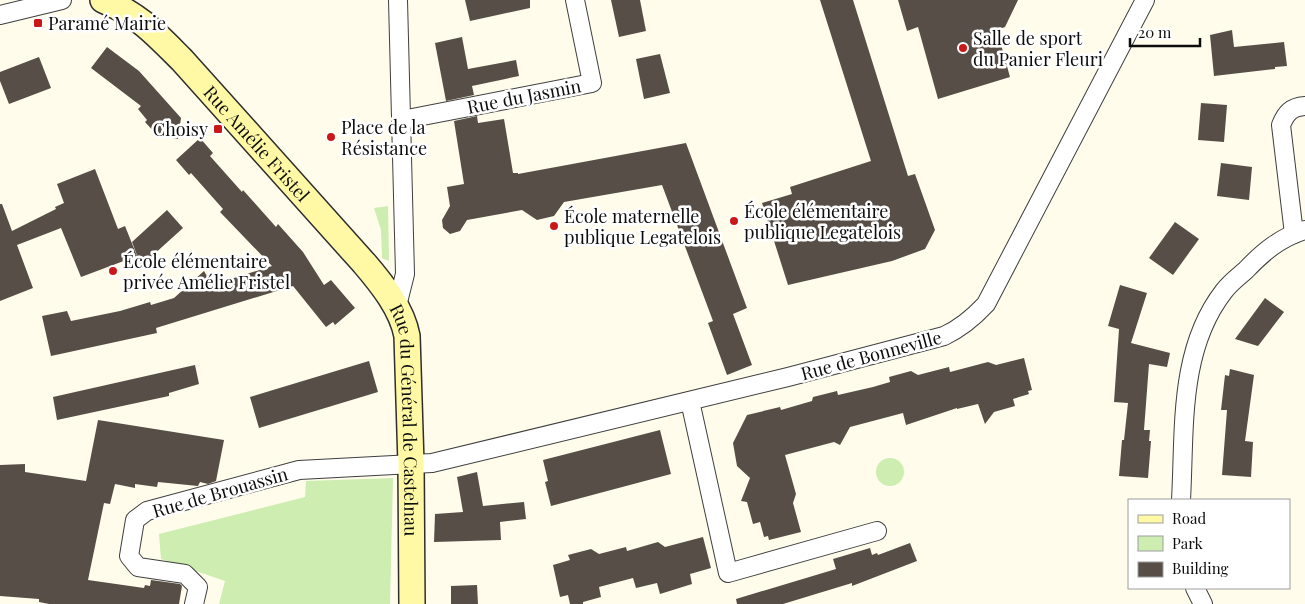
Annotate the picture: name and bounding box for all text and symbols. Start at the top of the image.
place label: Paramé Mairie [48,11,166,35]
scale bar [1130,15,1200,47]
marker: Paramé Mairie [32,17,44,29]
text: 20 m [1138,22,1172,42]
place label: Salle de sport du Panier Fleuri [973,26,1103,71]
marker: Salle de sport du Panier Fleuri [957,42,969,54]
street label: Rue du Jasmin [465,73,583,119]
street label: Rue Amélie Fristel [198,80,315,206]
place label: Place de la Résistance [341,115,427,160]
place label: Choisy [153,117,208,141]
marker: Choisy [212,123,224,135]
marker: Place de la Résistance [325,131,337,143]
place label: École élémentaire publique Legatelois [744,199,901,244]
place label: École maternelle publique Legatelois [564,204,721,249]
marker: École élémentaire publique Legatelois [728,215,740,227]
marker: École maternelle publique Legatelois [548,220,560,232]
place label: École élémentaire privée Amélie Fristel [123,249,290,294]
marker: École élémentaire privée Amélie Fristel [107,265,119,277]
street label: Rue du Général de Castelnau [385,300,424,537]
street label: Rue de Bonneville [798,325,944,385]
street label: Rue de Brouassin [149,461,291,523]
legend [1128,499,1290,589]
text: Road [1172,508,1206,528]
text: Park [1172,533,1204,553]
text: Building [1172,558,1229,578]

